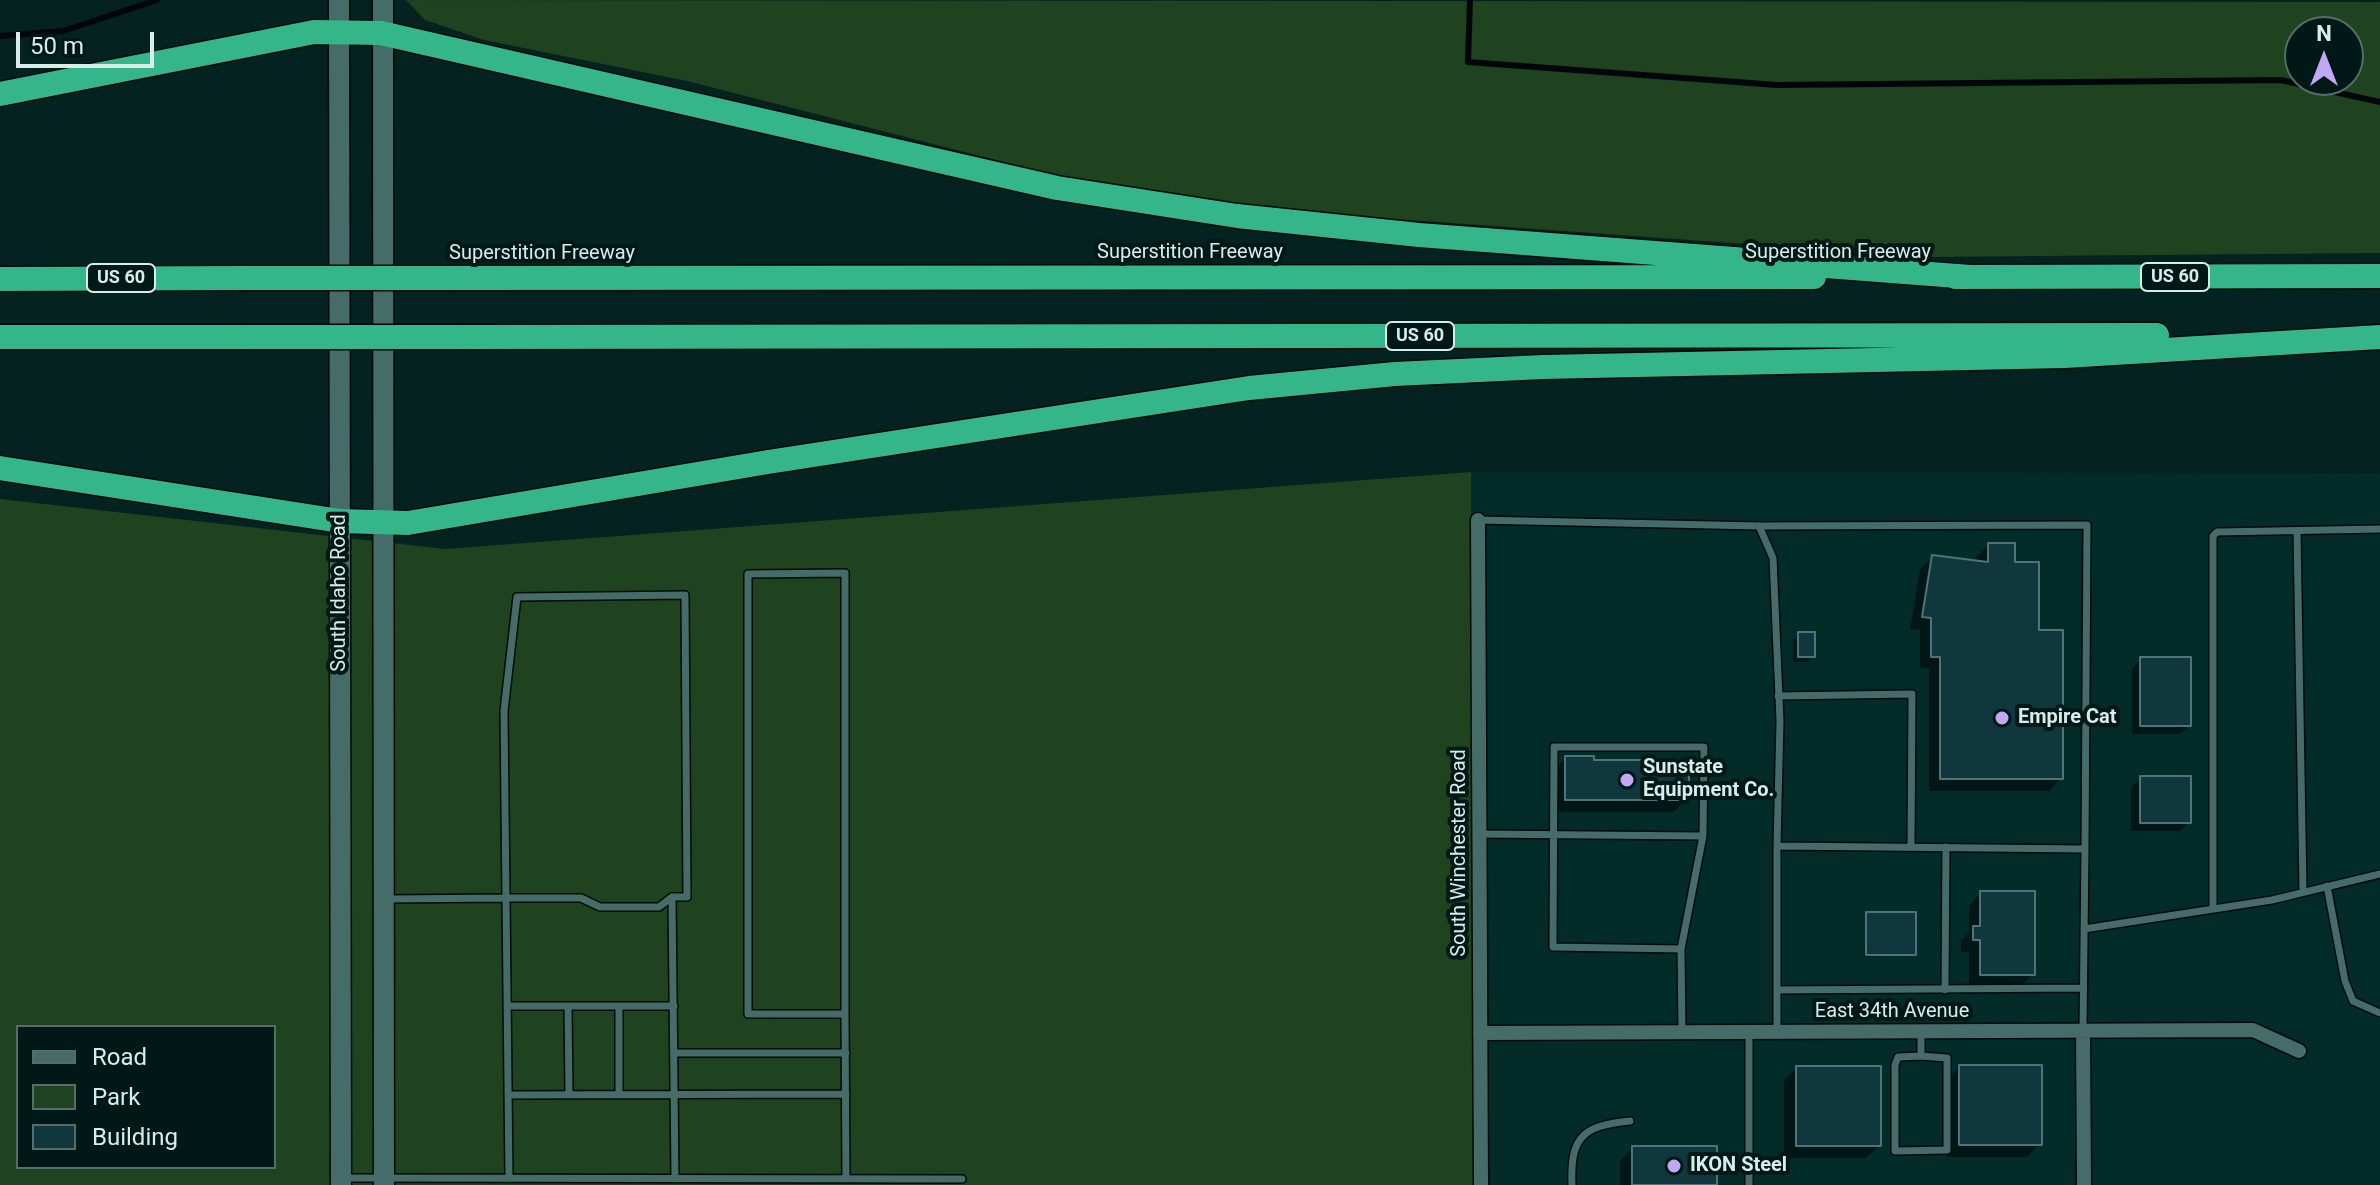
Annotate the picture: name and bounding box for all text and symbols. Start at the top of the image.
scale bar [20,16,158,66]
north arrow [2284,16,2364,96]
text: N [2316,21,2332,46]
text: 50 m [30,32,84,60]
street label: Superstition Freeway [1097,241,1283,265]
street label: Superstition Freeway [1745,241,1931,265]
street label: Superstition Freeway [449,242,635,266]
road number: US 60 [2141,263,2209,291]
road number: US 60 [87,264,155,292]
road number: US 60 [1386,322,1454,350]
street label: South Idaho Road [328,514,352,672]
place label: Empire Cat [2018,706,2117,730]
marker: Empire Cat [1993,709,2011,727]
street label: South Winchester Road [1448,749,1472,957]
place label: Sunstate Equipment Co. [1643,756,1774,803]
marker: Sunstate Equipment Co. [1618,771,1636,789]
street label: East 34th Avenue [1815,1000,1969,1024]
legend [16,1025,276,1169]
text: Road [92,1043,147,1071]
text: Park [92,1083,140,1111]
text: Building [92,1123,178,1151]
place label: IKON Steel [1690,1154,1787,1178]
marker: IKON Steel [1665,1157,1683,1175]

